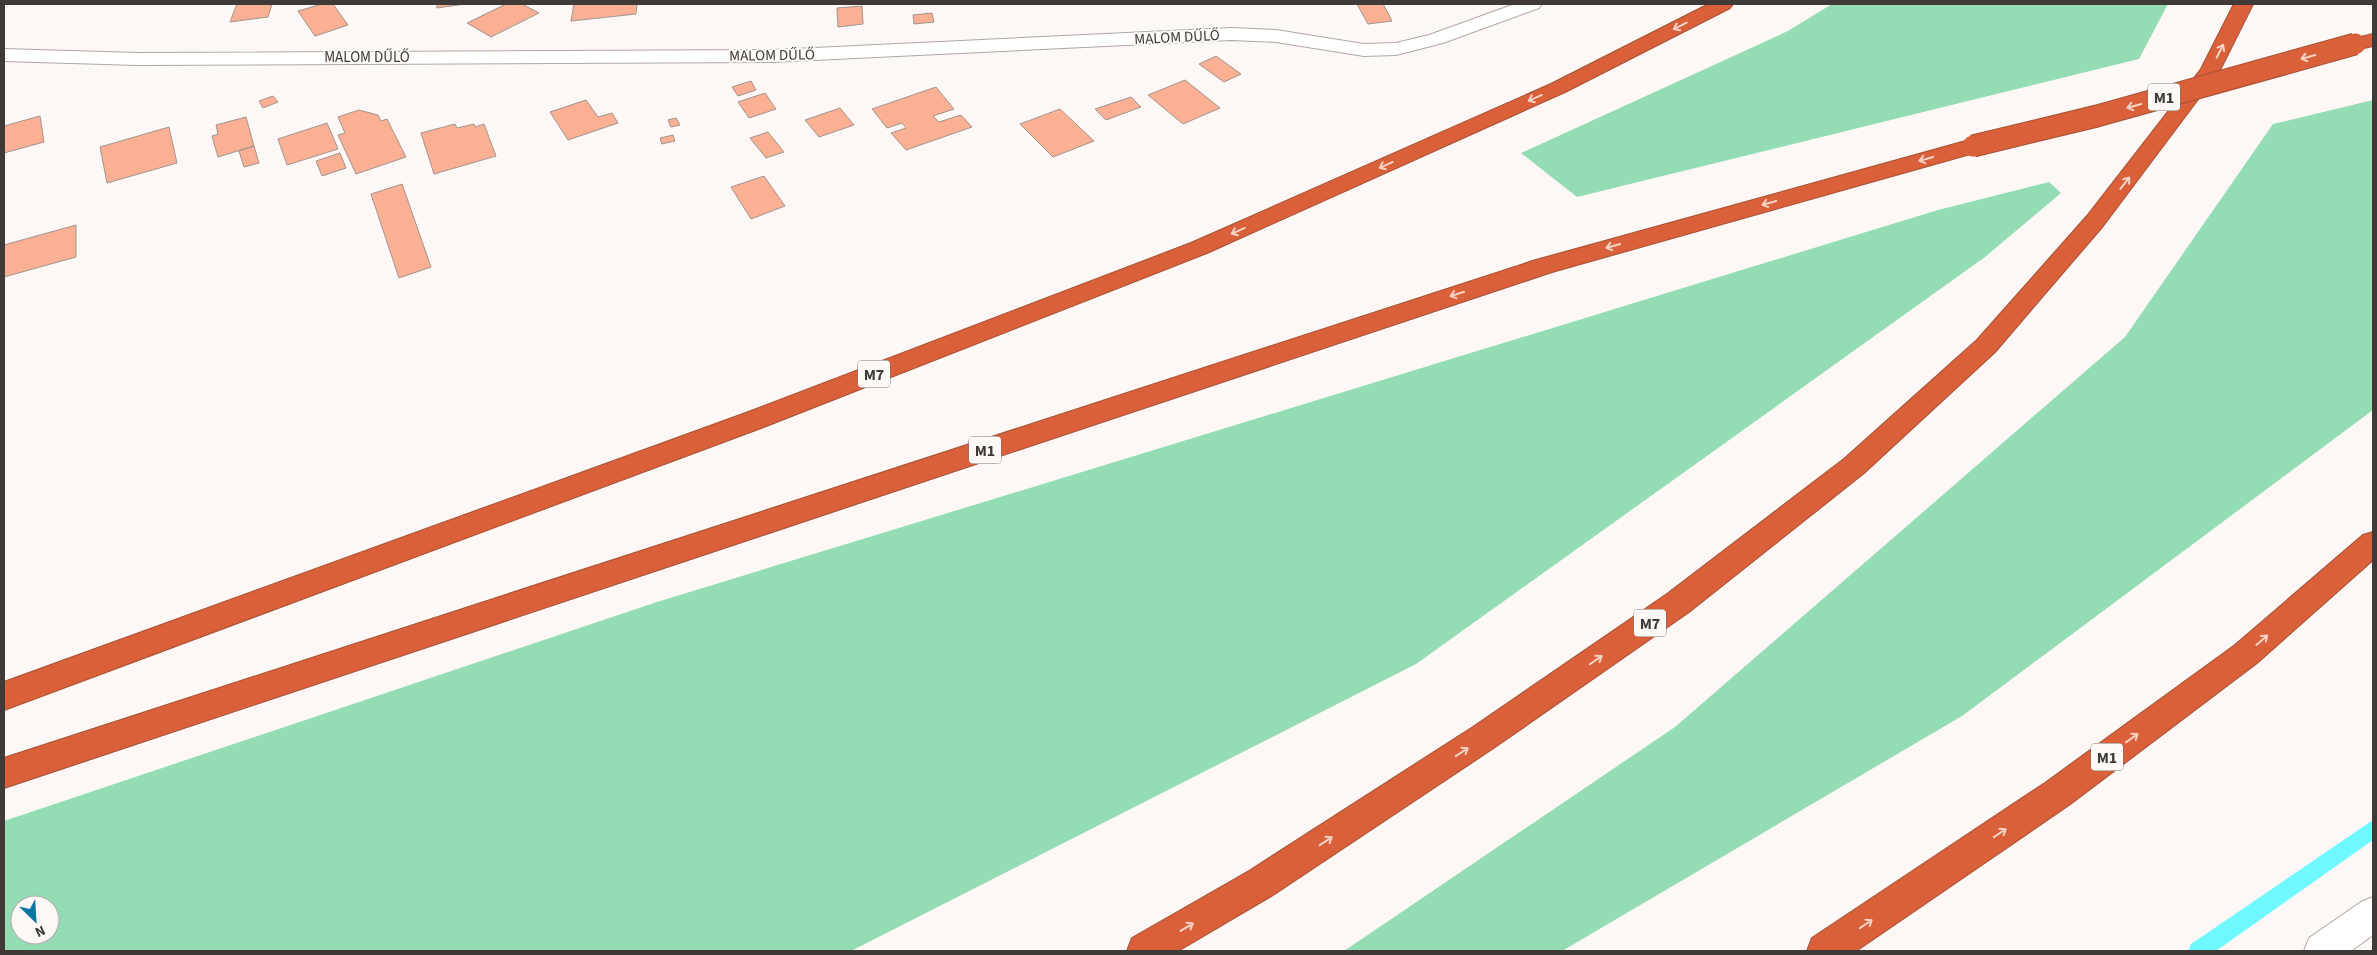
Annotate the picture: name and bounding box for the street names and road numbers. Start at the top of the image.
street label: MALOM DŰLŐ [1134,25,1220,50]
street label: MALOM DŰLŐ [729,44,815,67]
street label: MALOM DŰLŐ [324,47,410,68]
road number: M1 [2148,84,2180,110]
road number: M7 [858,360,890,388]
road number: M1 [969,436,1001,464]
road number: M7 [1634,610,1666,636]
road number: M1 [2091,744,2123,770]

